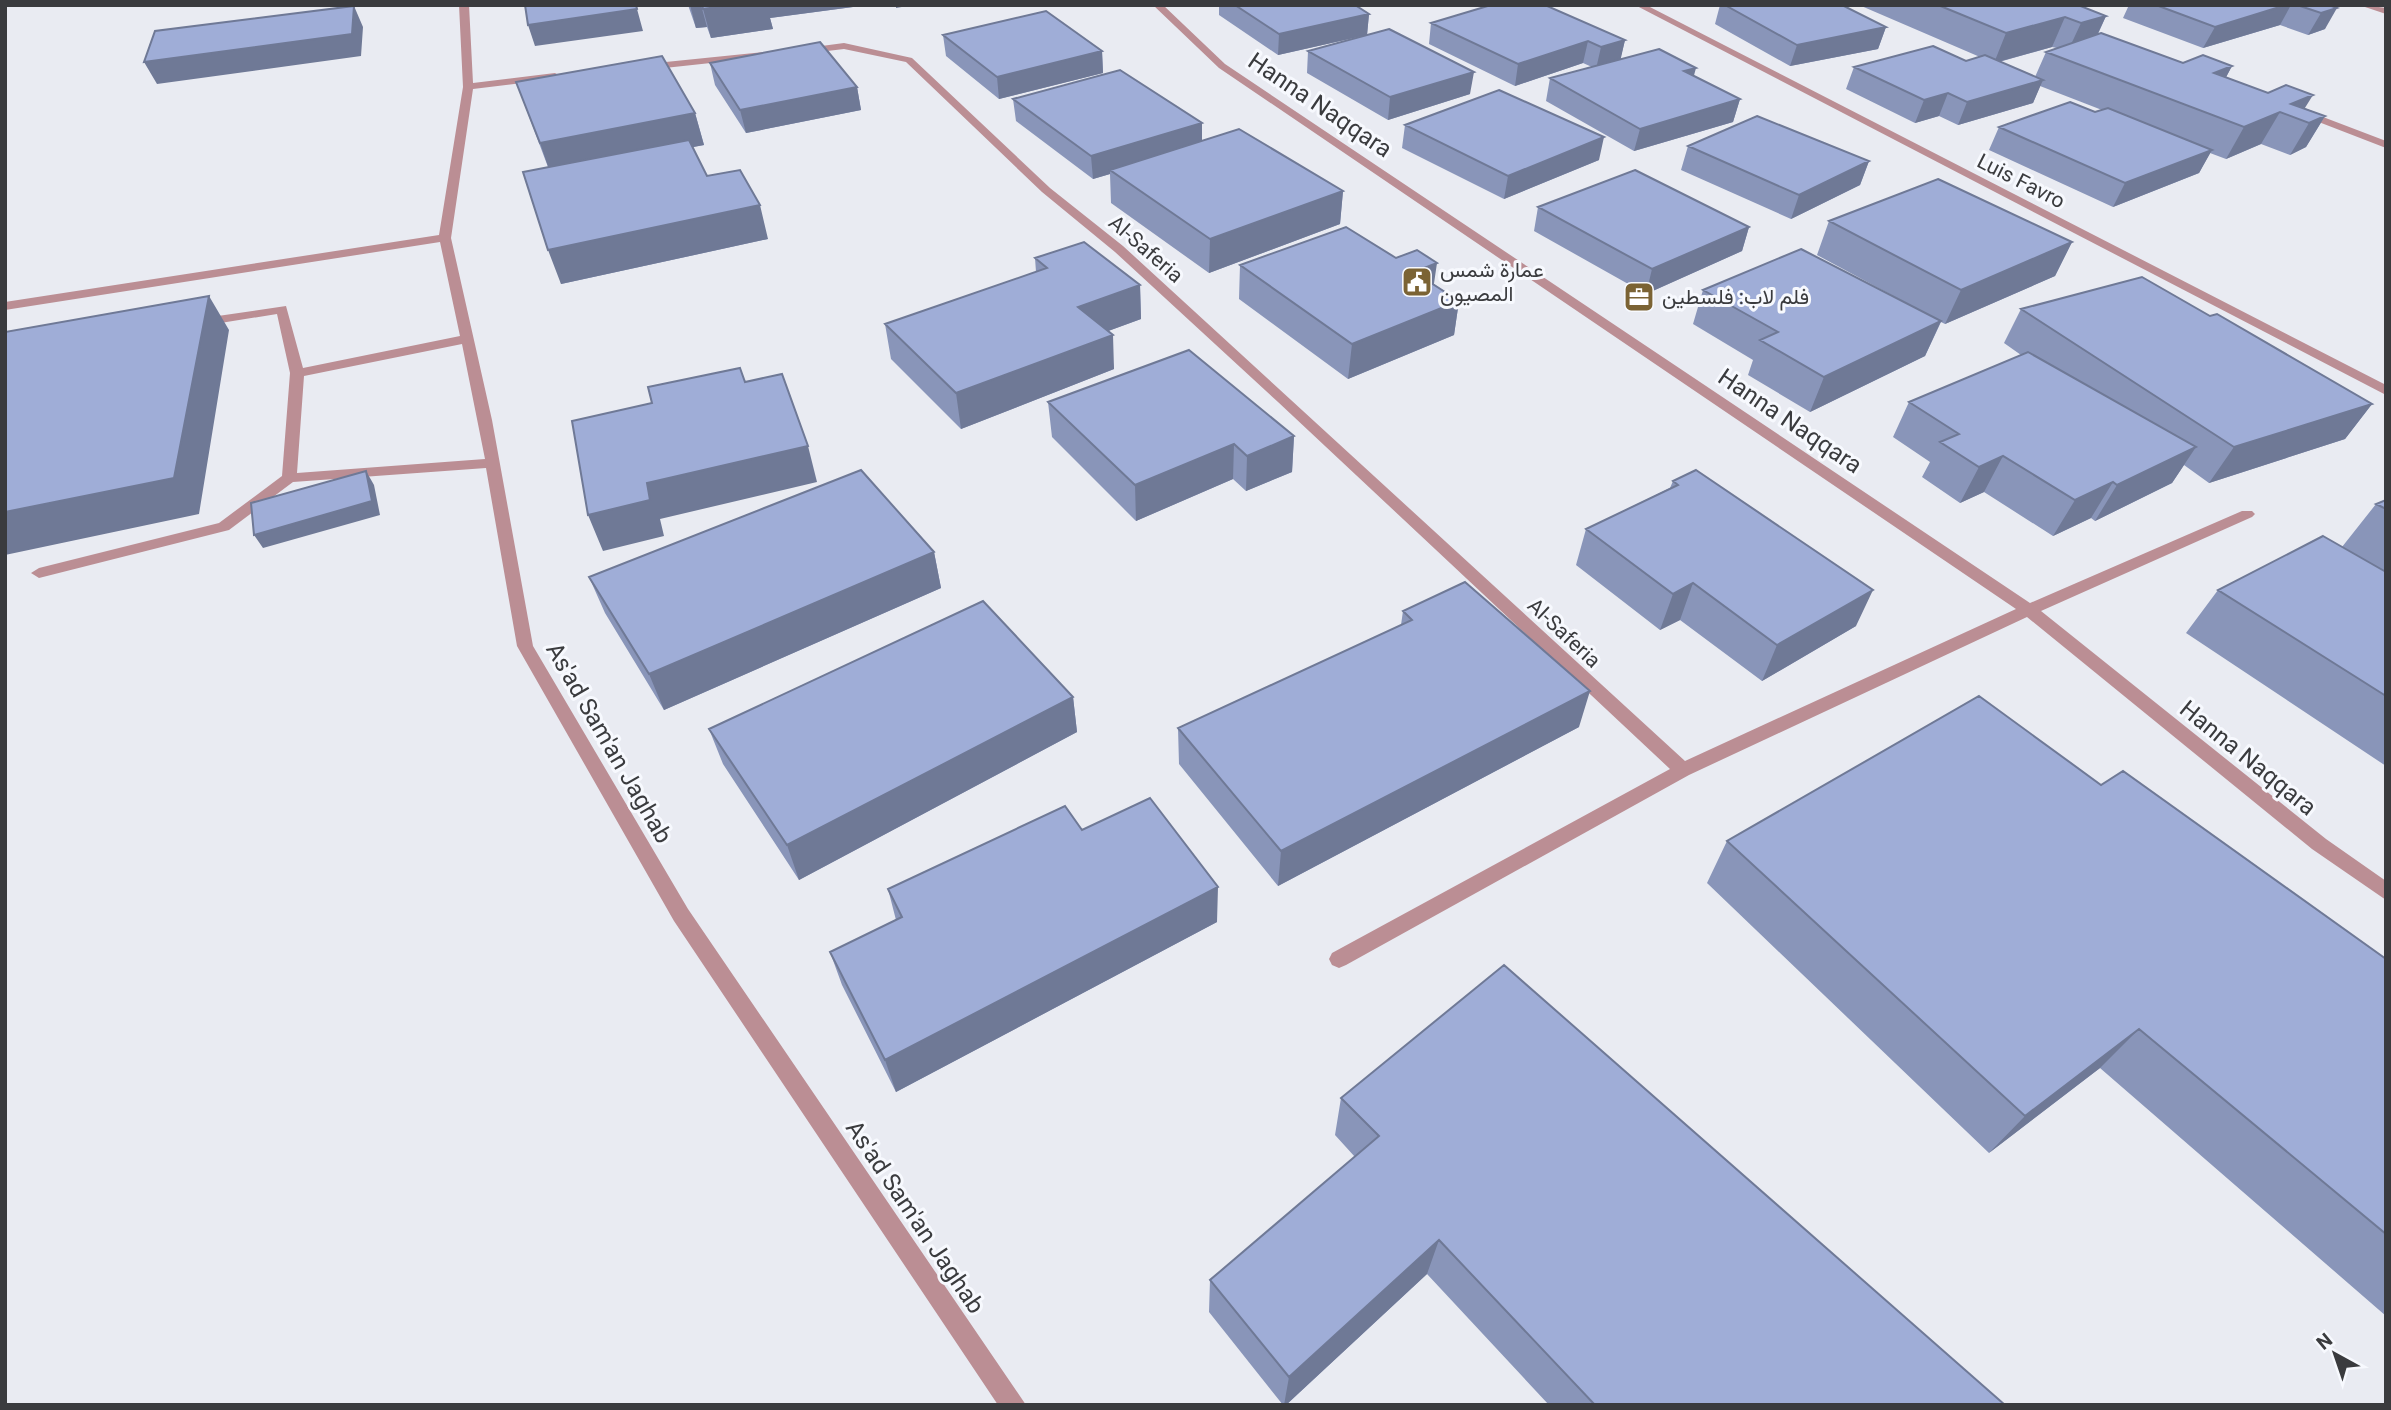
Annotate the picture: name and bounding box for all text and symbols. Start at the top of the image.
street label: Hanna Naqqara [1243,47,1397,163]
street label: Luis Favro [1973,149,2069,213]
street label: Al-Saferia [1104,210,1188,288]
place label: عمارة شمس المصيون [1440,258,1544,307]
public building icon: عمارة شمس المصيون [1400,265,1434,299]
office icon: فلم لاب: فلسطين [1622,280,1656,314]
place label: فلم لاب: فلسطين [1662,285,1809,311]
street label: Hanna Naqqara [1713,363,1867,479]
street label: Al-Saferia [1523,593,1605,673]
street label: As'ad Sam'an Jaghab [540,638,678,848]
street label: Hanna Naqqara [2174,695,2322,821]
street label: As'ad Sam'an Jaghab [840,1115,990,1319]
north arrow [2300,1319,2370,1389]
text: N [2312,1328,2337,1354]

